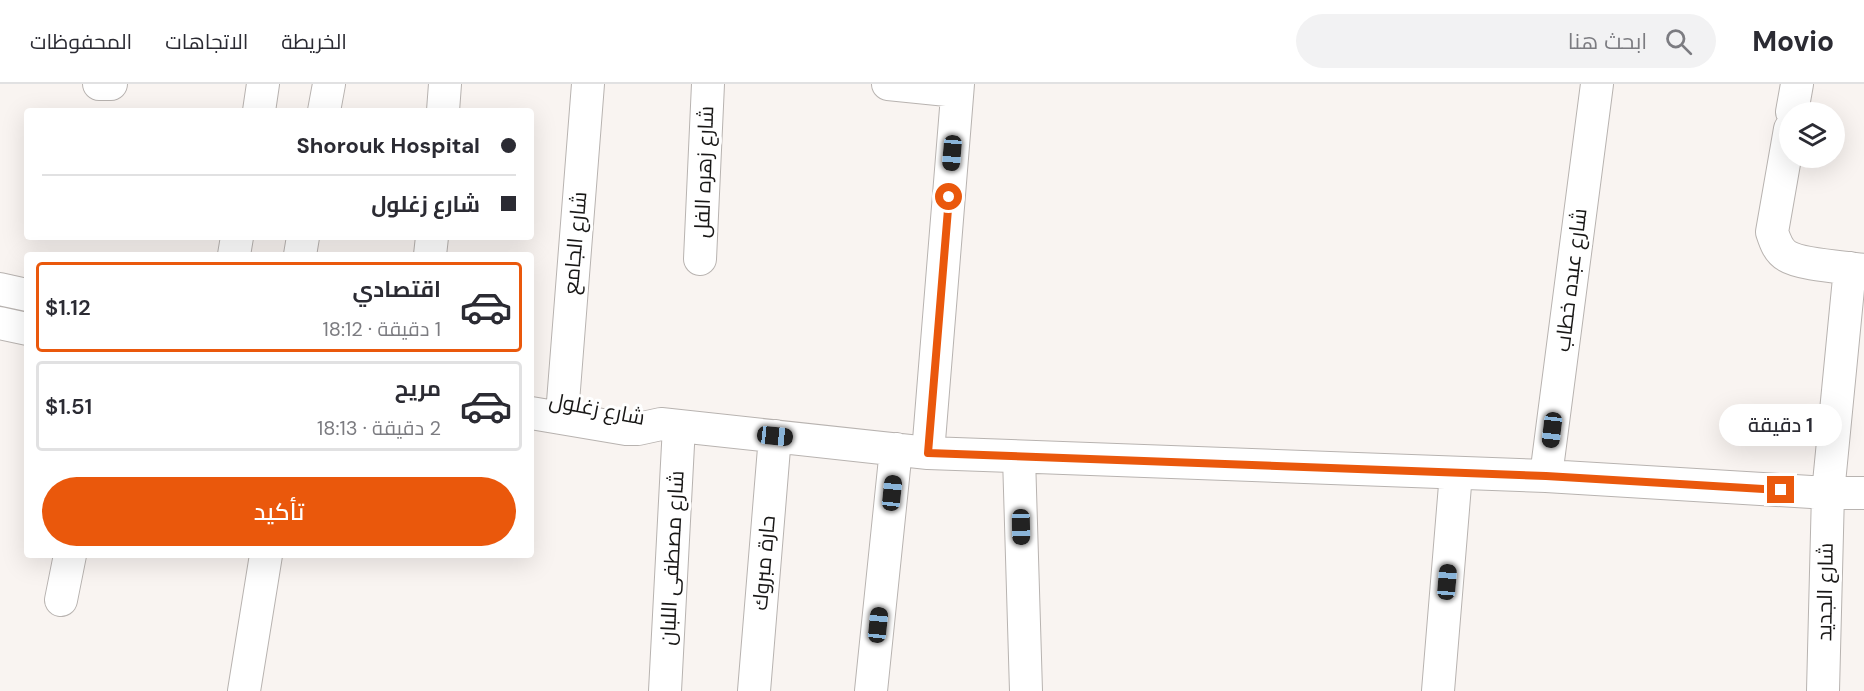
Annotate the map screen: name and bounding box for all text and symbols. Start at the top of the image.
search box [1296,14,1716,68]
text: Movio [1752,23,1834,60]
icon: search [1662,25,1695,58]
text: ابحث هنا [1568,27,1647,56]
text: المحفوظات [30,28,132,56]
text: الاتجاهات [165,28,248,56]
text: الخريطة [281,28,347,56]
map controls [1779,102,1845,168]
button: layers [1779,102,1845,168]
street label: شارع زهره الفل [688,105,720,239]
text: Shorouk Hospital [296,131,480,160]
car [941,134,963,172]
route start [935,183,962,210]
text: شارع زغلول [371,190,480,219]
street label: شارع الجامع [557,190,593,296]
street label: شارع عبده خطاب [1548,207,1594,353]
text: اقتصادي [352,275,441,304]
icon: car [459,280,513,334]
text: $1.12 [45,293,91,322]
text: 1 دقيقة · 18:12 [323,316,441,342]
text: مريح [395,374,441,403]
icon: car [459,379,513,433]
street label: شارع زغلول [547,386,647,432]
text: $1.51 [45,392,92,421]
callout: 1 دقيقة [1720,403,1842,445]
car [1541,411,1563,449]
text: 1 دقيقة [1748,412,1813,438]
text: 2 دقيقة · 18:13 [317,415,441,441]
car [756,425,794,447]
street label: شارع مصطفى اللبان [653,470,691,646]
car [881,474,903,512]
route end [1767,476,1794,503]
button: تأكيد [42,477,516,546]
car [1012,509,1030,545]
street label: حارة مبروك [746,514,782,612]
street label: شارع الجديد [1810,543,1840,641]
car [1436,563,1458,601]
car [867,606,889,644]

